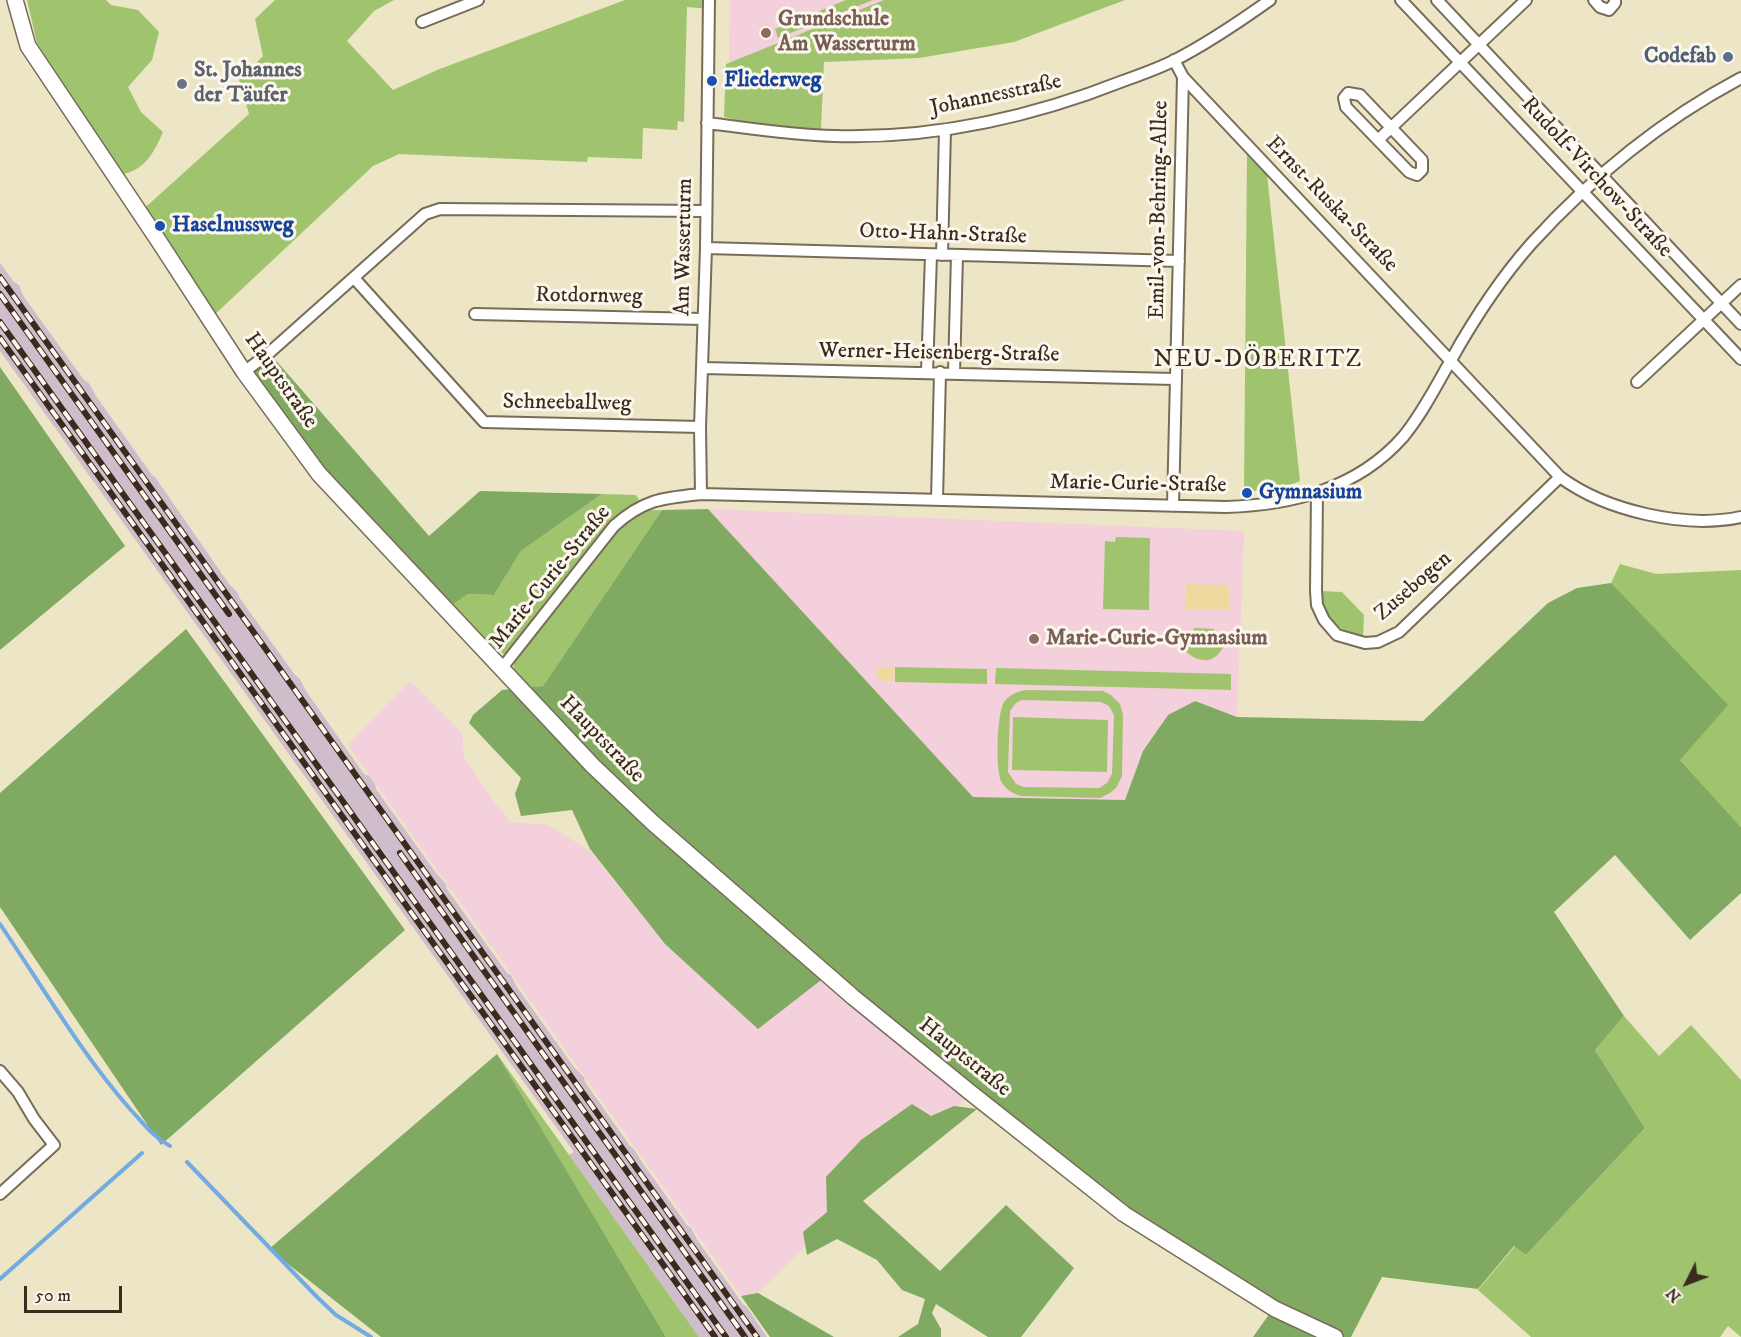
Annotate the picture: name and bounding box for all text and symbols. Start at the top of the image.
place label: Grundschule Am Wasserturm [778,7,916,58]
marker: Grundschule Am Wasserturm [759,26,773,40]
place label: Codefab [1644,44,1716,70]
marker: Codefab [1721,50,1735,64]
place label: St. Johannes der Täufer [194,58,302,110]
place label: Fliederweg [724,68,821,94]
street label: Johannesstraße [928,69,1064,123]
marker: Fliederweg [705,74,719,88]
marker: St. Johannes der Täufer [175,77,189,91]
street label: Rudolf-Virchow-Straße [1515,92,1677,264]
street label: Emil-von-Behring-Allee [1145,100,1175,320]
street label: Ernst-Ruska-Straße [1259,131,1403,279]
street label: Am Wasserturm [671,178,699,316]
place label: Haselnussweg [172,213,293,239]
marker: Haselnussweg [153,219,167,233]
street label: Otto-Hahn-Straße [859,219,1027,251]
street label: Rotdornweg [535,283,643,311]
street label: Hauptstraße [237,328,323,434]
street label: Werner-Heisenberg-Straße [818,339,1060,369]
district label: NEU-DÖBERITZ [1153,347,1363,375]
street label: Schneeballweg [502,390,632,418]
street label: Marie-Curie-Straße [1049,470,1227,500]
place label: Gymnasium [1259,480,1362,506]
marker: Gymnasium [1240,486,1254,500]
street label: Marie-Curie-Straße [485,501,617,655]
street label: Zusebogen [1370,546,1458,628]
place label: Marie-Curie-Gymnasium [1046,626,1268,652]
marker: Marie-Curie-Gymnasium [1027,632,1041,646]
street label: Hauptstraße [553,691,649,789]
street label: Hauptstraße [913,1013,1015,1103]
north arrow [1657,1253,1717,1313]
scale bar [27,1274,124,1312]
text: N [1662,1283,1685,1307]
text: 50 m [35,1285,71,1307]

